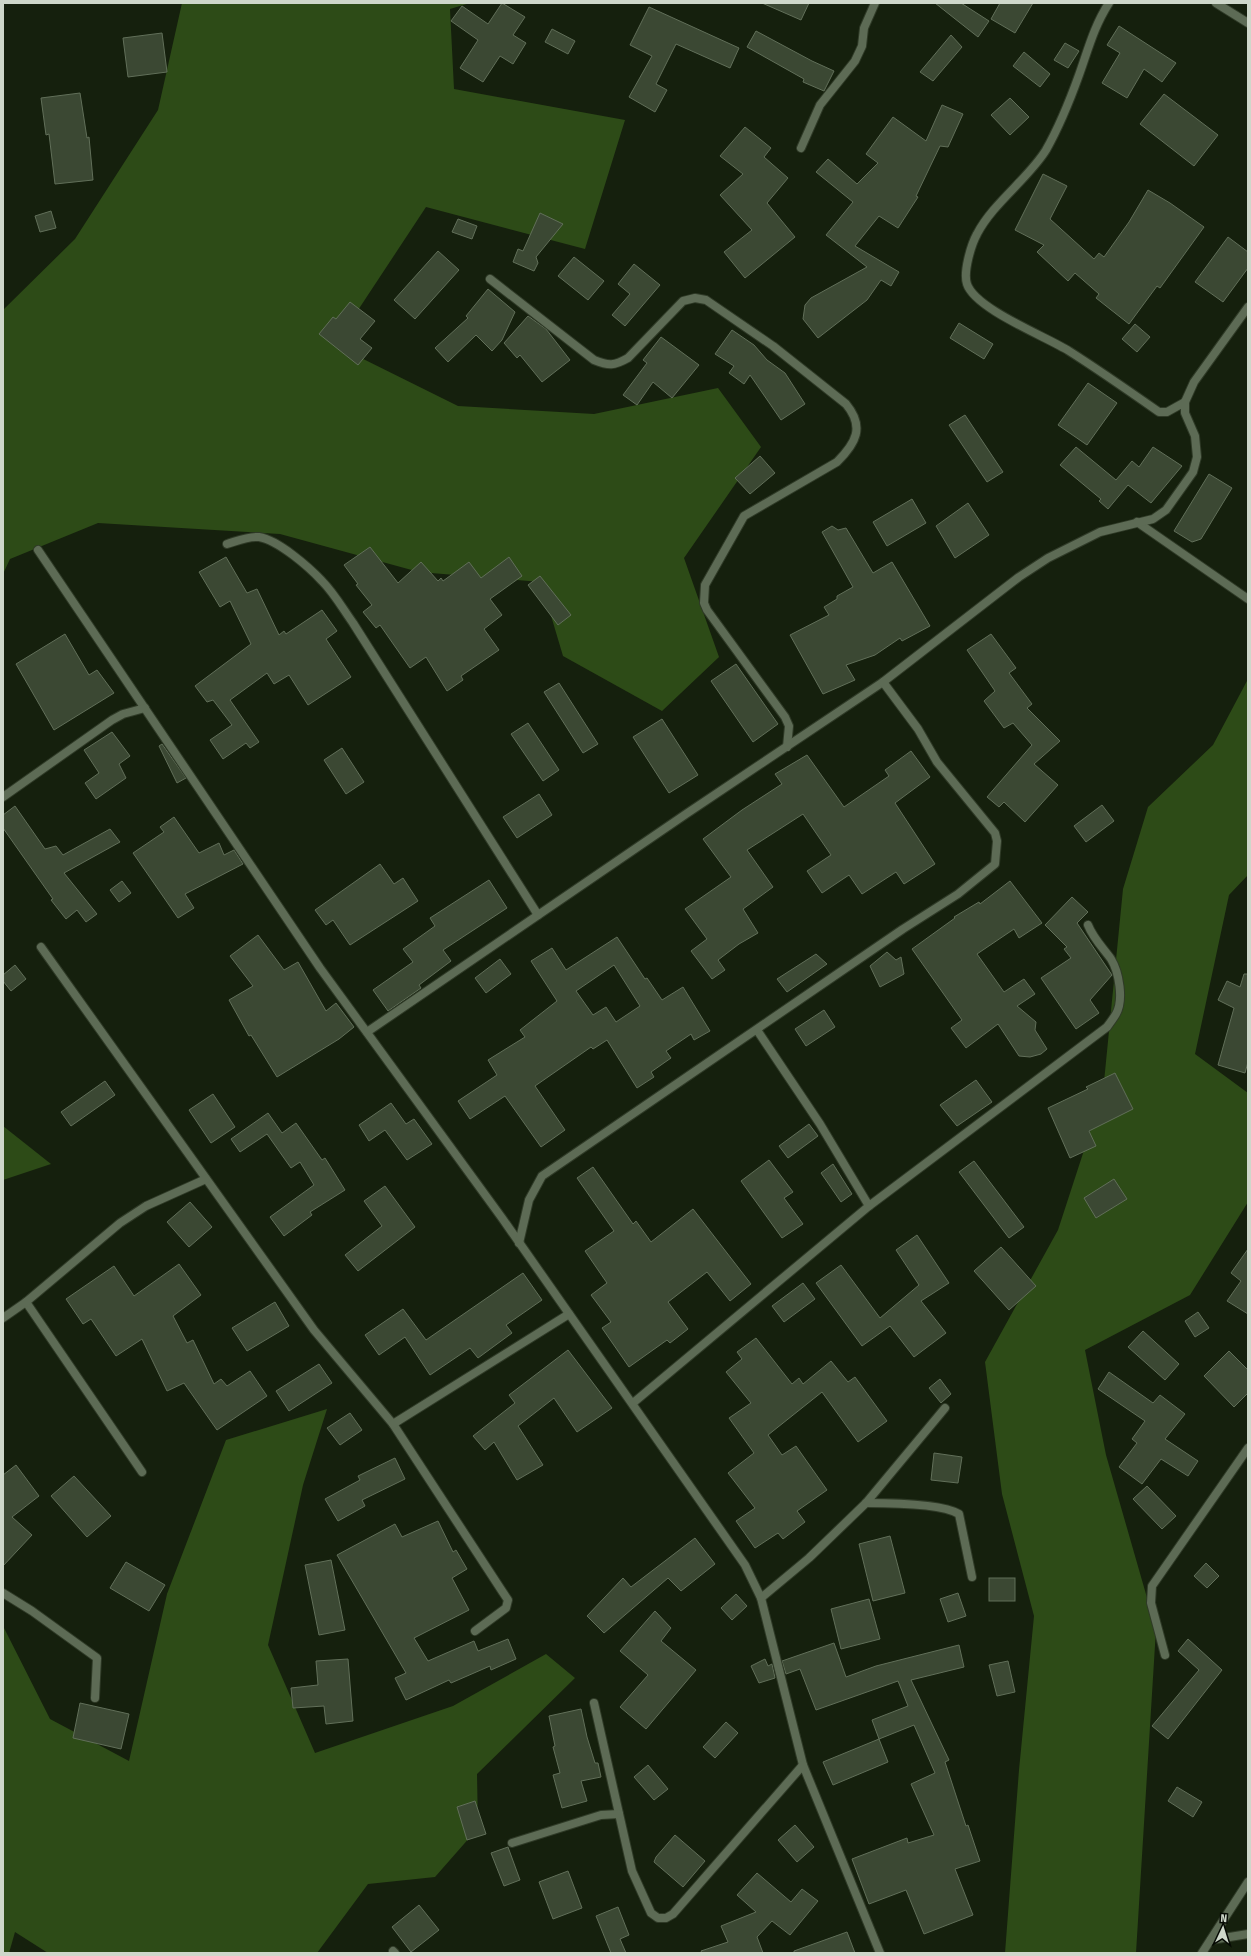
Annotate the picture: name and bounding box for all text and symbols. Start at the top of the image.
north arrow [1203,1908,1243,1948]
text: N [1220,1912,1227,1925]

